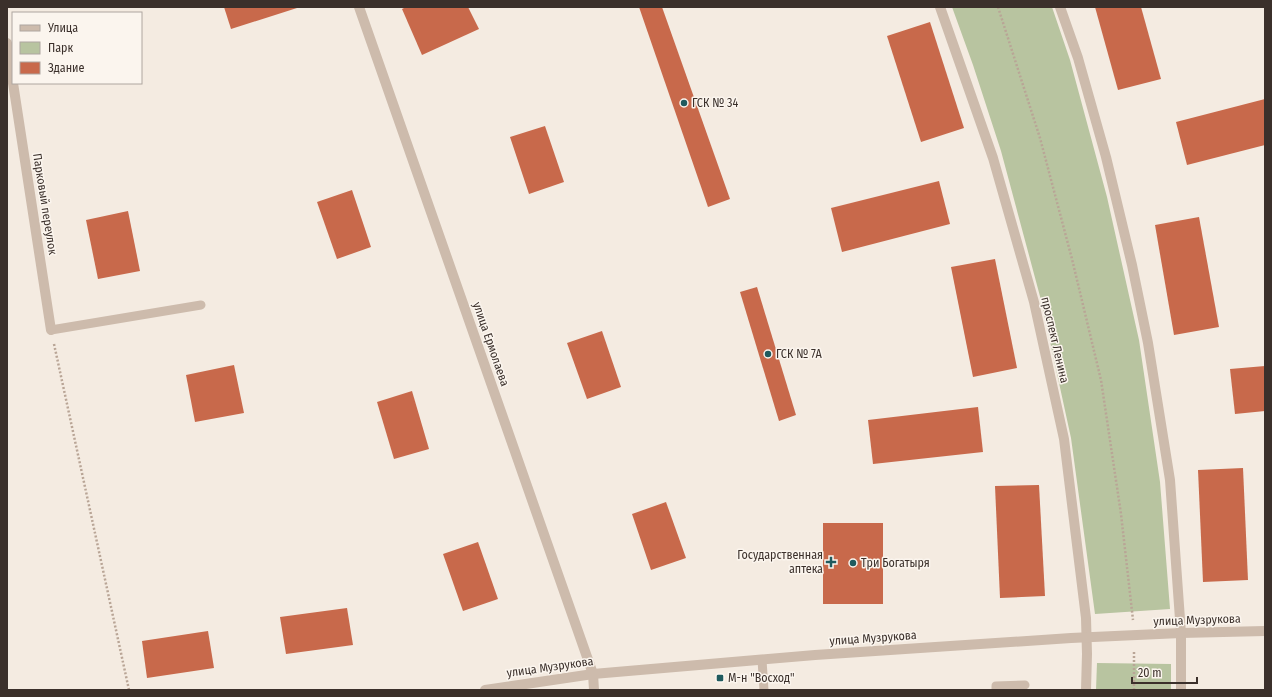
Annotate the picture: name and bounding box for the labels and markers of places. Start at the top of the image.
place label: ГСК № 34 [692,96,738,110]
marker: ГСК № 34 [679,98,689,108]
place label: ГСК № 7А [776,347,823,361]
marker: ГСК № 7А [763,349,773,359]
place label: Государственная аптека [737,548,823,576]
place label: Три Богатыря [861,556,930,570]
marker: Государственная аптека [826,557,836,567]
marker: Три Богатыря [848,558,858,568]
place label: М-н "Восход" [728,671,795,685]
marker: М-н "Восход" [715,673,725,683]

